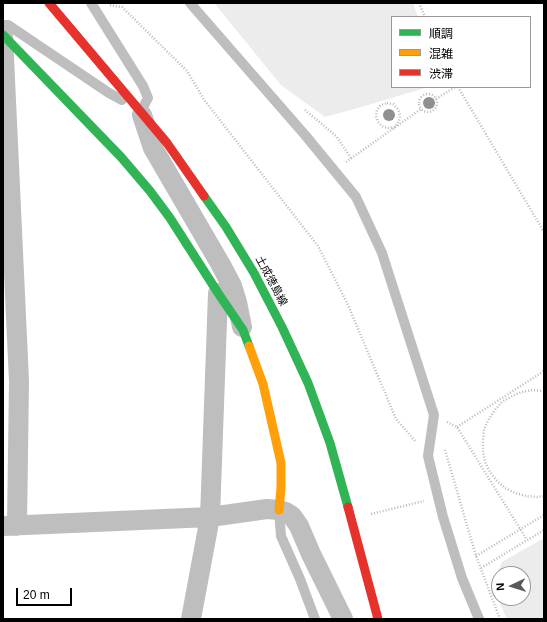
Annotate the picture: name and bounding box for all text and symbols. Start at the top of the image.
legend [391,16,531,88]
text: 順調 [429,27,453,41]
text: 混雑 [429,47,453,61]
text: 渋滞 [429,67,453,81]
street label: 土成徳島線 [252,254,290,308]
north arrow [491,566,531,606]
scale bar [18,580,74,606]
text: N [494,582,506,591]
text: 20 m [23,588,50,602]

